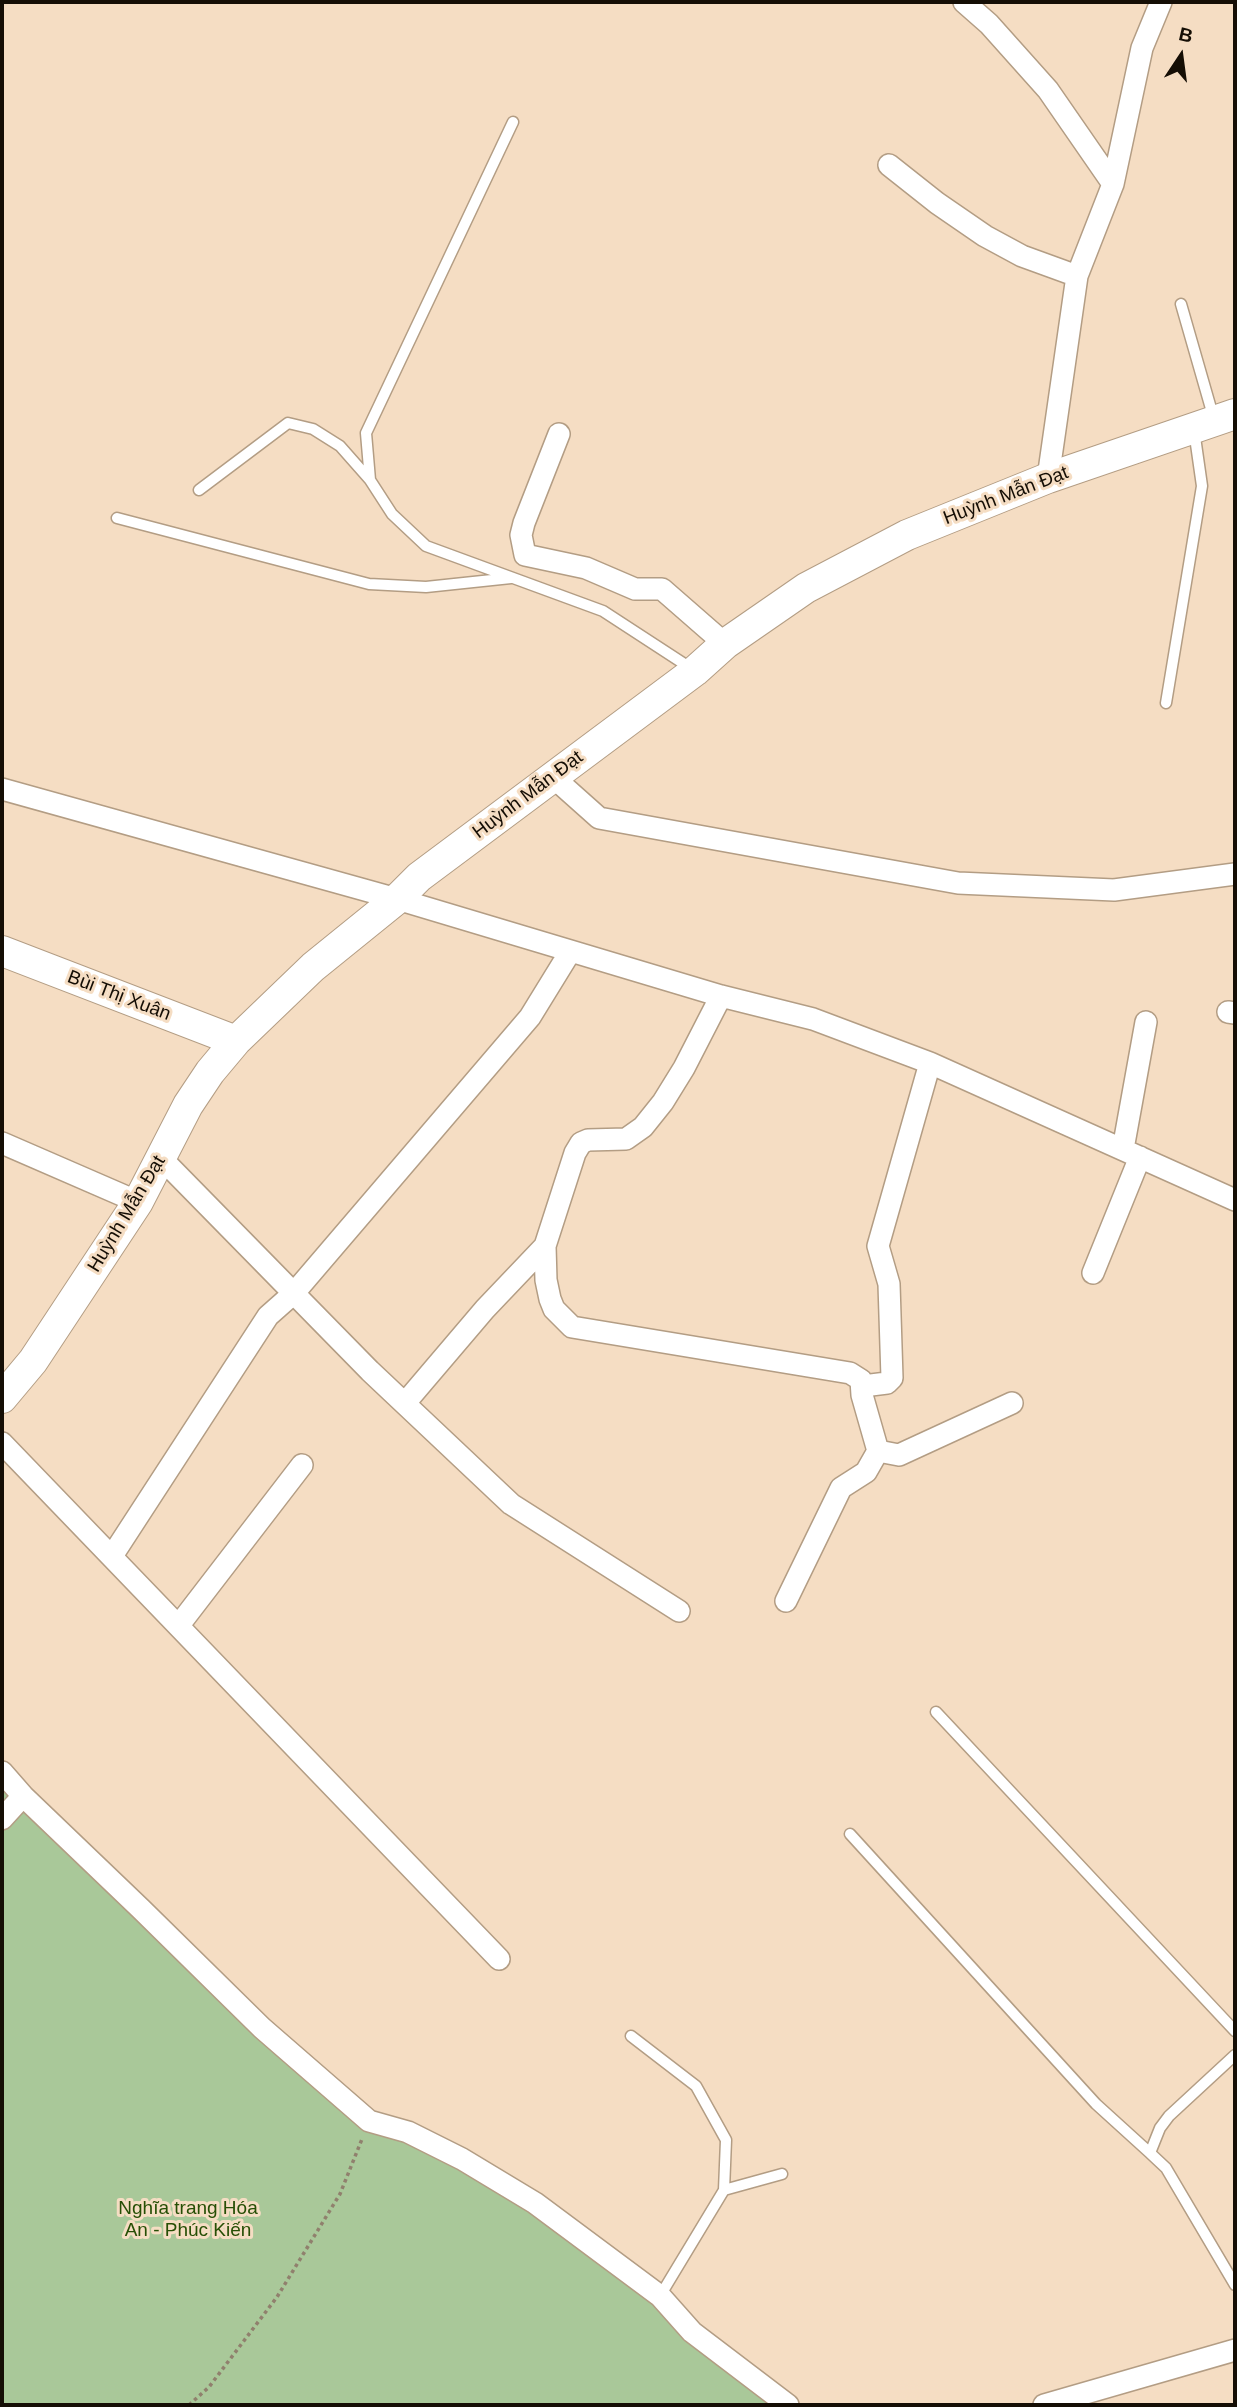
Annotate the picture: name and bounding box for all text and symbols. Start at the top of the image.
north arrow [1146,21,1216,91]
text: B [1177,23,1195,47]
street label: Huỳnh Mẫn Đạt [940,462,1072,530]
street label: Huỳnh Mẫn Đạt [468,746,588,844]
street label: Bùi Thị Xuân [64,966,174,1026]
street label: Huỳnh Mẫn Đạt [83,1152,171,1276]
park label: Nghĩa trang Hóa An - Phúc Kiến [118,2198,258,2242]

